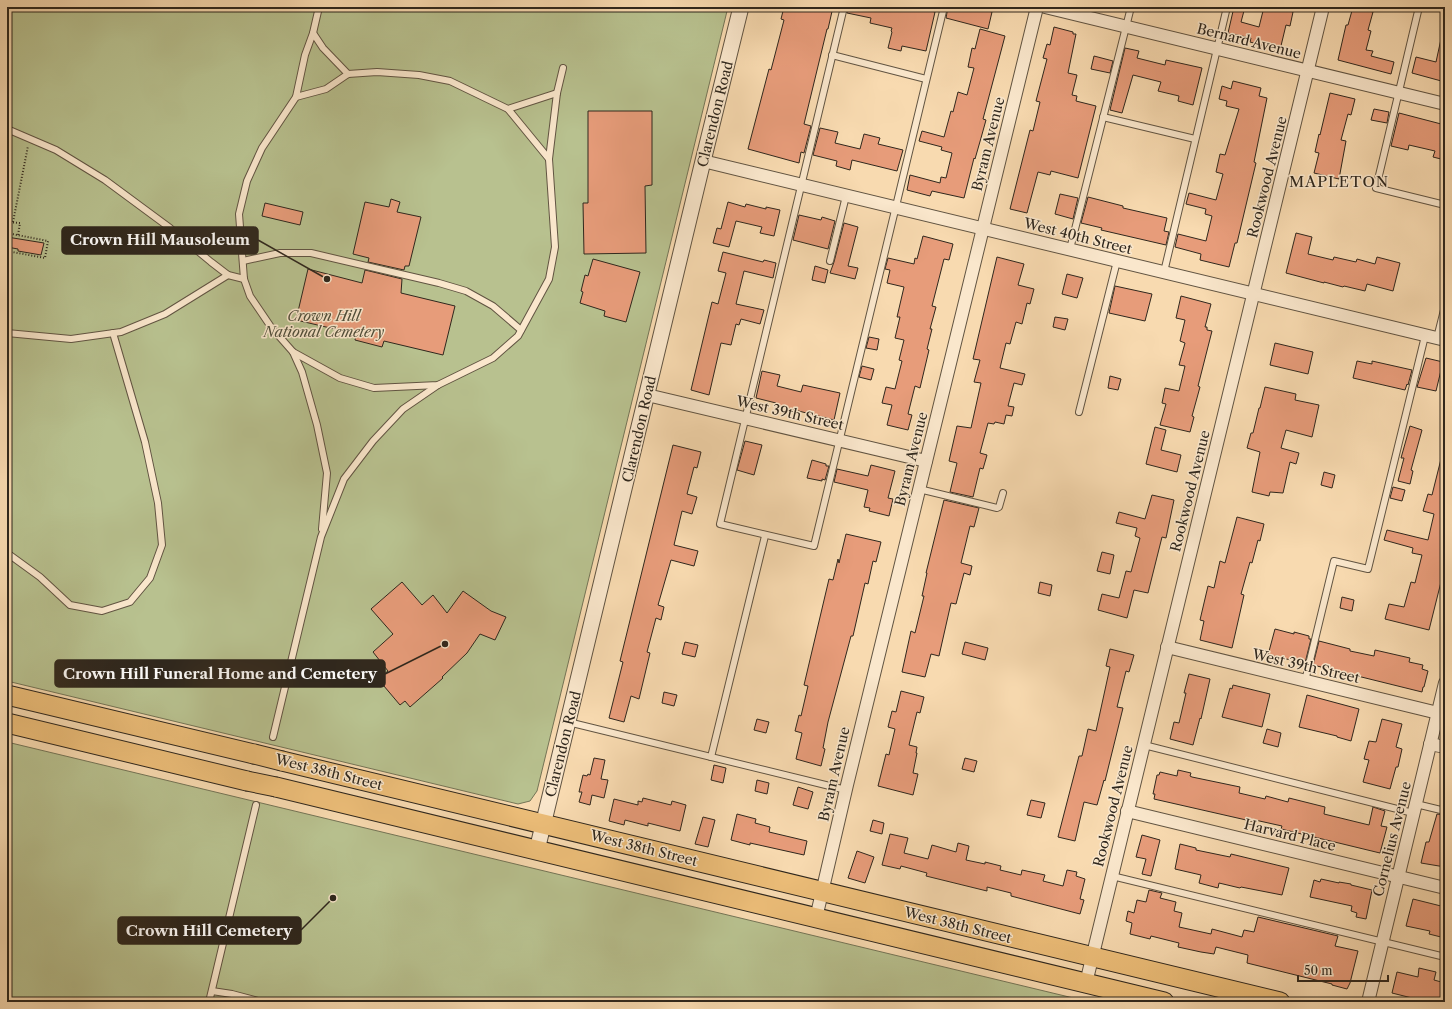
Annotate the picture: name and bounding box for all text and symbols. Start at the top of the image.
street label: Bernard Avenue [1195,19,1303,63]
street label: Clarendon Road [693,59,737,169]
street label: Byram Avenue [968,95,1008,193]
street label: Rookwood Avenue [1243,114,1291,240]
district label: MAPLETON [1289,172,1389,191]
street label: West 40th Street [1021,214,1134,258]
callout: Crown Hill Mausoleum [62,227,258,254]
text: Crown Hill Mausoleum [70,230,250,249]
park label: Crown Hill National Cemetery [263,307,384,341]
street label: Clarendon Road [618,373,660,484]
street label: West 39th Street [734,392,846,434]
street label: Byram Avenue [891,410,931,508]
street label: Rookwood Avenue [1166,428,1214,554]
street label: West 39th Street [1250,645,1362,687]
callout: Crown Hill Funeral Home and Cemetery [55,660,385,687]
text: Crown Hill Funeral Home and Cemetery [63,664,378,683]
street label: Clarendon Road [541,689,585,799]
street label: Byram Avenue [814,725,854,823]
street label: Rookwood Avenue [1089,743,1137,869]
street label: West 38th Street [273,750,384,794]
street label: Cornelius Avenue [1369,779,1415,898]
street label: Harvard Place [1242,815,1338,855]
street label: West 38th Street [588,826,699,870]
street label: West 38th Street [902,903,1013,947]
callout: Crown Hill Cemetery [118,917,301,944]
text: Crown Hill Cemetery [126,921,293,940]
scale bar [1298,957,1388,983]
text: 50 m [1304,963,1333,978]

